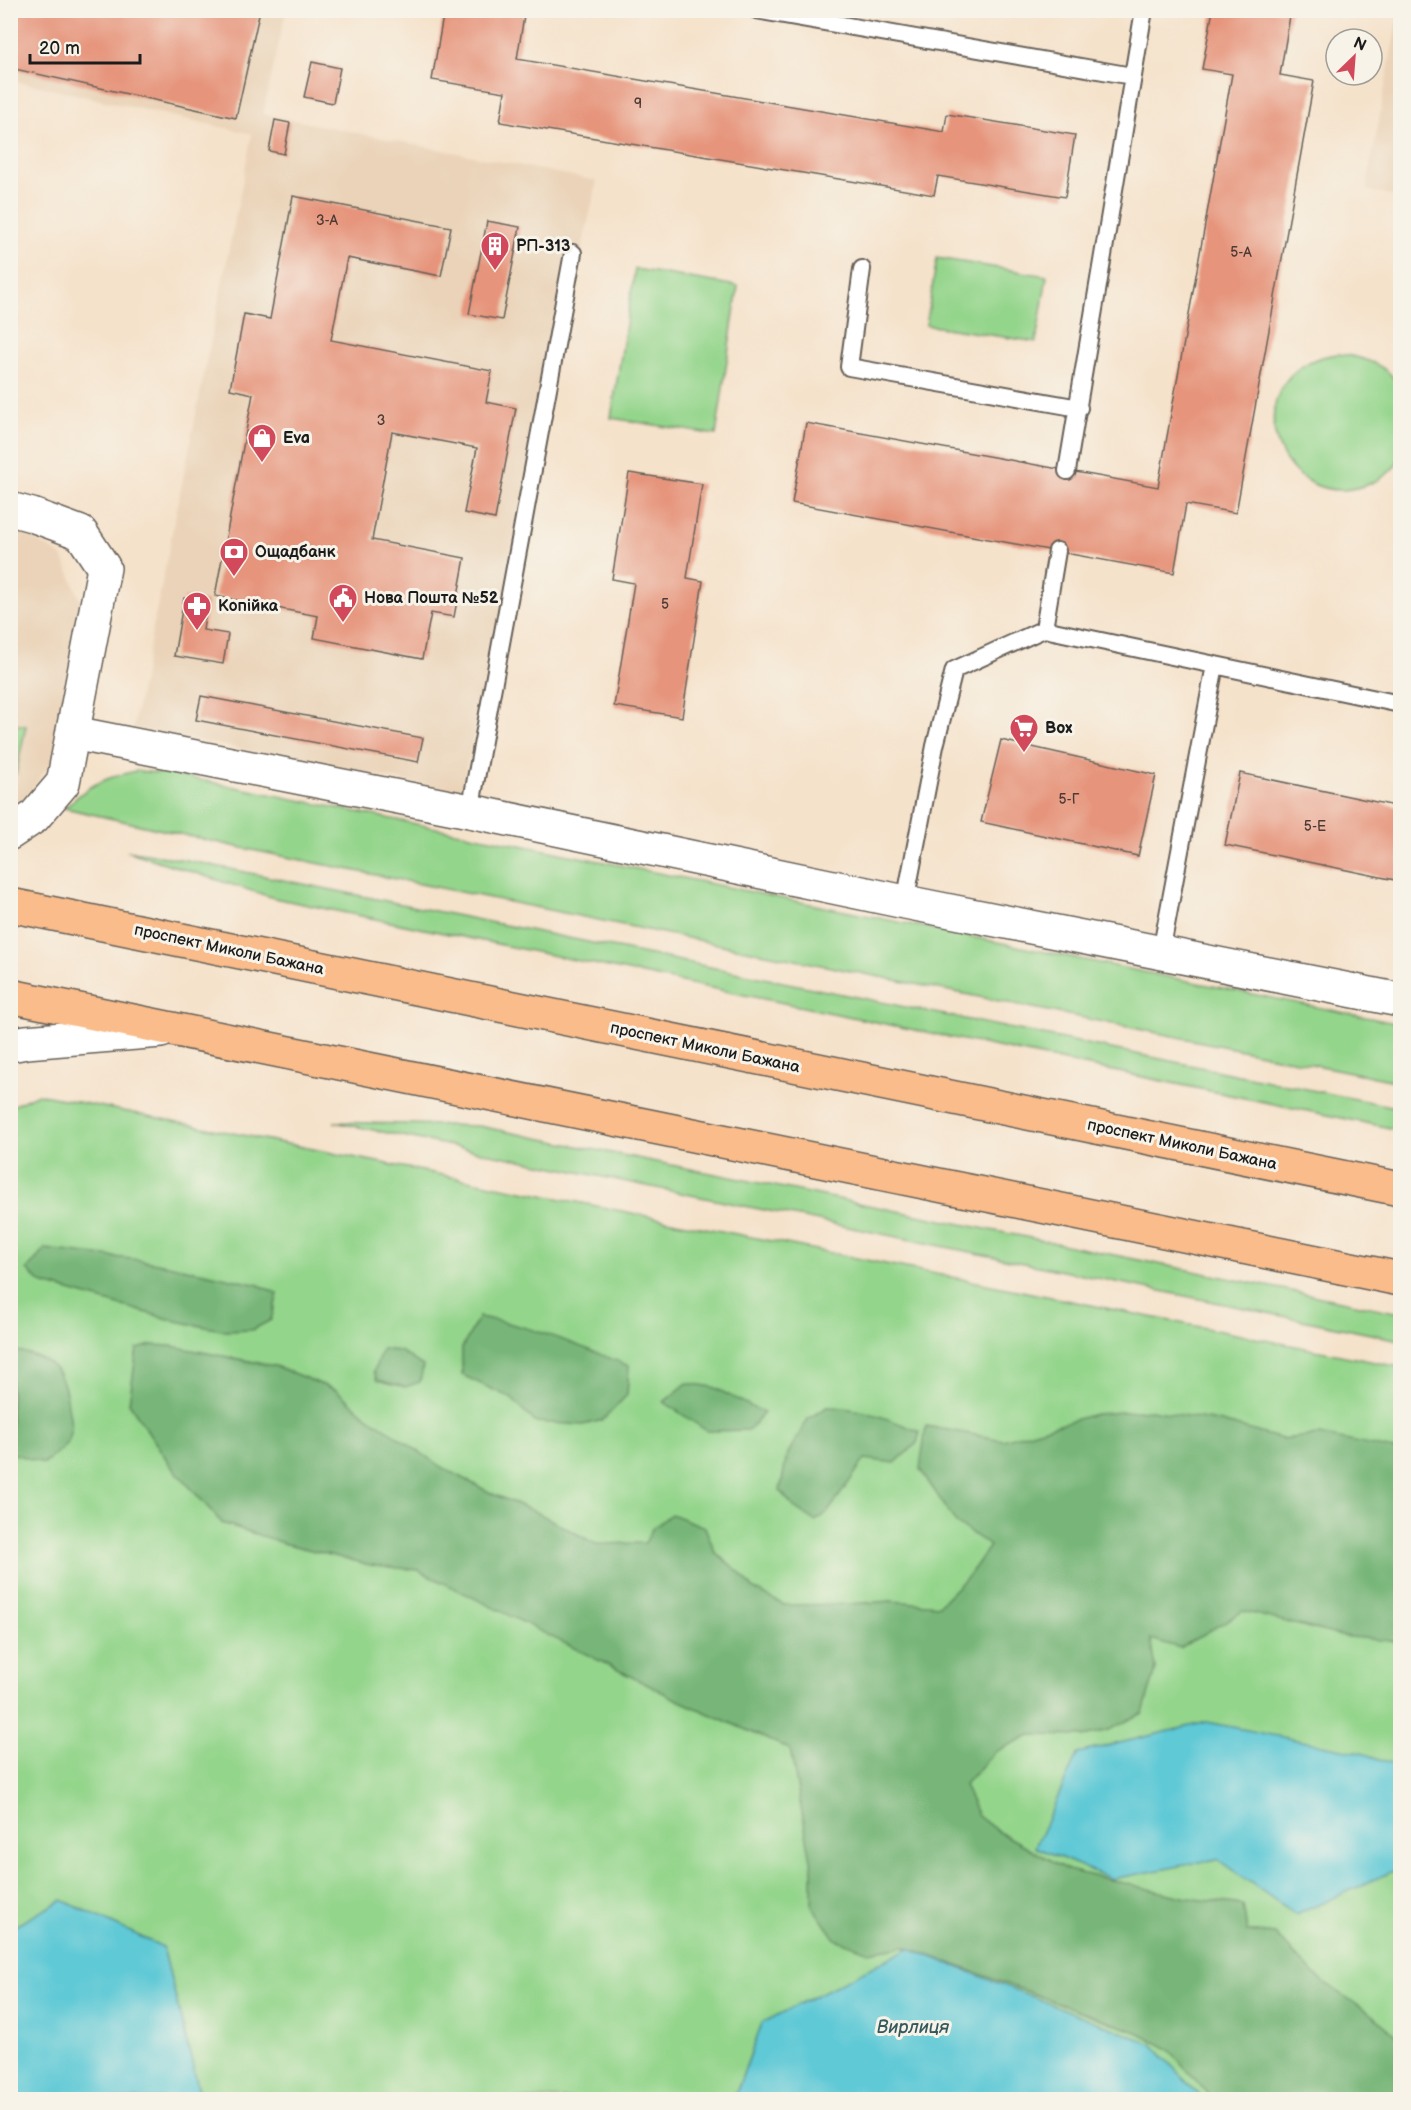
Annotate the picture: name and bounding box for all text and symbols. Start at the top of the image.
scale bar [30,27,140,65]
north arrow [1324,27,1384,87]
text: N [1350,34,1369,56]
text: 20 m [39,38,80,59]
house number: 9 [634,95,642,112]
house number: 3-А [316,212,339,229]
building icon: РП-313 [479,230,511,272]
place label: РП-313 [516,237,570,256]
house number: 5-А [1230,244,1252,261]
house number: 3 [377,412,385,429]
shop icon: Eva [246,422,278,464]
place label: Eva [283,429,310,448]
bank icon: Ощадбанк [218,536,250,578]
place label: Ощадбанк [255,543,336,562]
public building icon: Нова Пошта №52 [327,582,359,624]
place label: Нова Пошта №52 [364,589,499,608]
pharmacy icon: Копійка [181,590,213,632]
house number: 5 [661,596,669,613]
place label: Копійка [218,597,279,616]
supermarket icon: Box [1008,712,1040,754]
place label: Box [1045,719,1072,738]
house number: 5-Г [1059,791,1080,808]
house number: 5-Е [1304,818,1326,835]
street label: проспект Миколи Бажана [132,921,326,980]
street label: проспект Миколи Бажана [608,1019,802,1078]
street label: проспект Миколи Бажана [1085,1116,1279,1175]
water label: Вирлиця [877,2017,949,2038]

